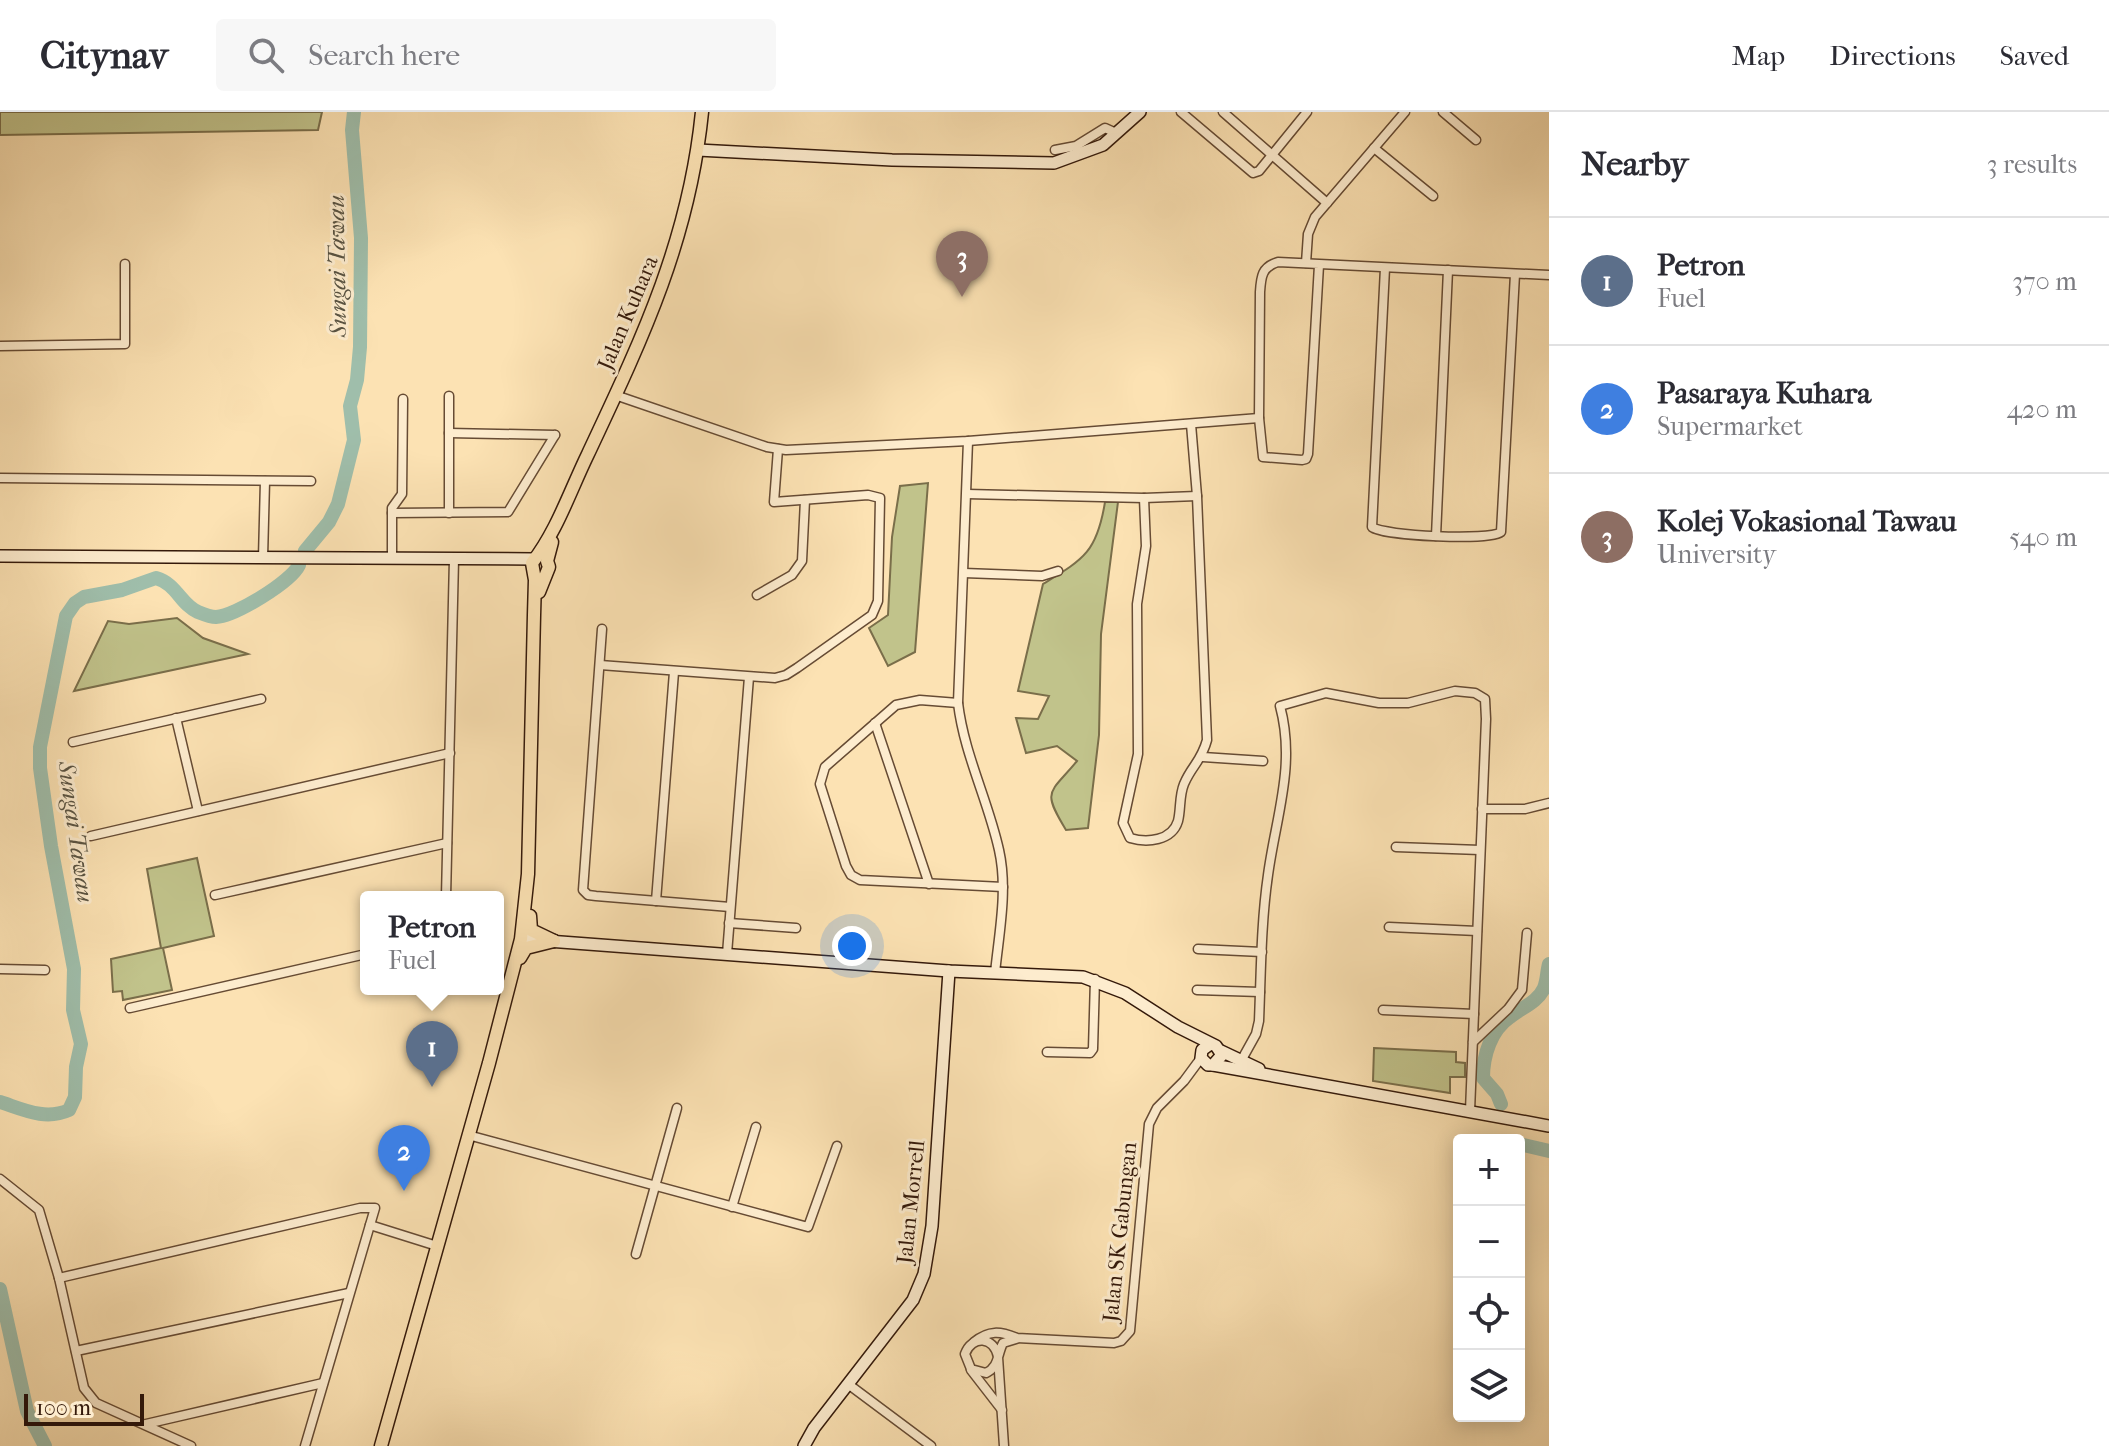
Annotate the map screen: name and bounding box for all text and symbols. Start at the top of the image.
search box [216,19,776,91]
text: Citynav [40,33,168,78]
icon: search [244,33,288,77]
text: Search here [308,38,460,73]
text: Map [1732,39,1785,72]
text: Directions [1829,39,1956,72]
text: Saved [2000,39,2069,72]
text: Nearby [1581,144,1688,184]
text: 3 results [1987,149,2077,180]
water label: Sungai Tawau [322,195,352,338]
pin: 3 [936,231,988,297]
text: Petron [1657,248,1745,283]
street label: Jalan Kuhara [591,251,664,376]
text: 1 [1602,266,1612,297]
text: 370 m [2012,266,2077,297]
text: Fuel [1657,283,1705,314]
text: Pasaraya Kuhara [1657,376,1871,411]
text: 2 [1600,394,1614,425]
text: 420 m [2007,394,2077,425]
text: Supermarket [1657,411,1803,442]
text: Kolej Vokasional Tawau [1657,504,1957,539]
text: 3 [1602,522,1612,553]
text: 540 m [2009,522,2077,553]
text: University [1657,539,1776,570]
water label: Sungai Tawau [52,759,100,904]
popup [360,891,504,995]
text: Petron [388,910,476,945]
your location [832,926,872,966]
text: Fuel [388,945,436,976]
pin: 1 [406,1021,458,1087]
pin: 2 [378,1125,430,1191]
map controls [1453,1134,1525,1422]
button: + [1453,1134,1525,1206]
street label: Jalan Morrell [891,1139,930,1267]
street label: Jalan SK Gabungan [1097,1141,1142,1325]
button: − [1453,1206,1525,1278]
button: locate [1453,1278,1525,1350]
button: layers [1453,1350,1525,1422]
scale bar [24,1390,144,1426]
text: 100 m [36,1395,91,1421]

